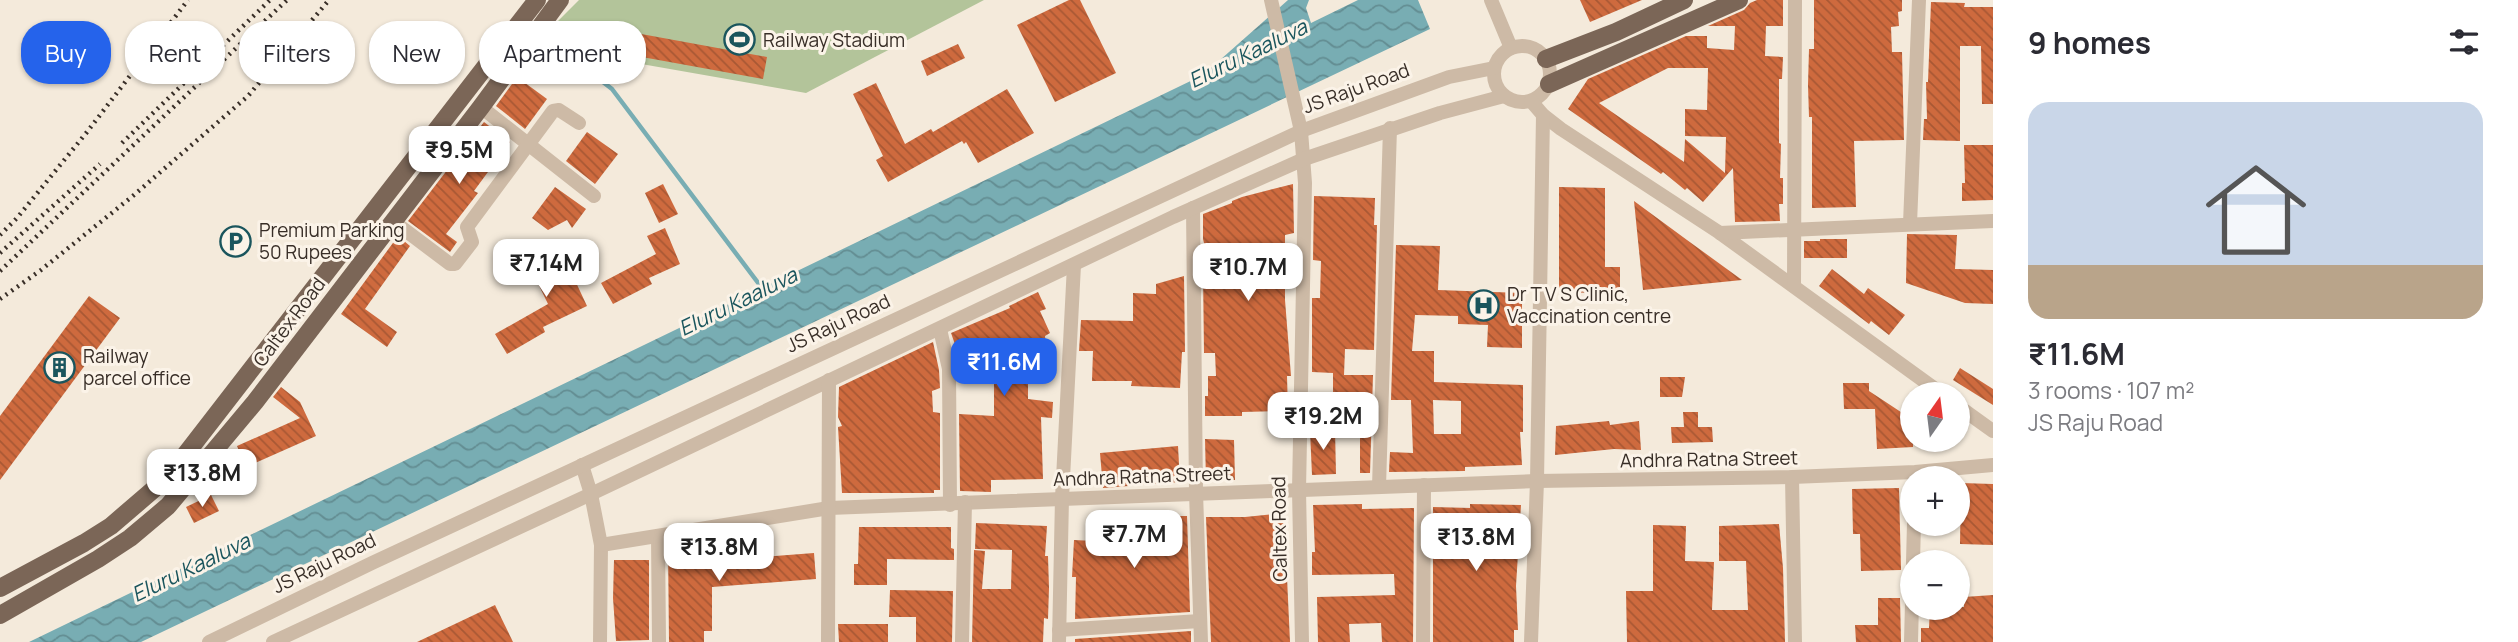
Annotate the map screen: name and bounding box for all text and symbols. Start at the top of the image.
water label: Eluru Kaaluva [1184,12,1313,94]
chip: Buy [21,21,111,84]
chip: Rent [125,21,225,84]
chip: Filters [239,21,355,84]
chip: New [369,21,465,84]
chip: Apartment [479,21,646,84]
text: 9 homes [2028,22,2151,63]
sports icon: Railway Stadium [723,23,757,57]
icon: filters [2445,23,2483,61]
place label: Railway Stadium [763,27,905,53]
street label: JS Raju Road [1299,57,1413,119]
pin: ₹9.5M [410,127,508,186]
text: ₹9.5M [425,133,493,165]
icon: home [2193,147,2319,273]
place label: Premium Parking 50 Rupees [259,217,405,265]
parking icon: Premium Parking 50 Rupees [219,224,253,258]
pin: ₹7.14M [489,240,603,299]
pin: ₹10.7M [1191,244,1305,303]
text: ₹7.14M [509,246,583,278]
text: ₹10.7M [1209,250,1287,282]
water label: Eluru Kaaluva [674,260,803,342]
street label: Caltex Road [247,272,331,372]
place label: Dr T V S Clinic, Vaccination centre [1507,281,1671,329]
street label: JS Raju Road [782,288,894,358]
hospital icon: Dr T V S Clinic, Vaccination centre [1467,288,1501,322]
text: ₹11.6M [2028,333,2125,374]
pin: ₹11.6M [947,338,1061,398]
place label: Railway parcel office [83,343,191,391]
text: ₹11.6M [967,345,1041,377]
building icon: Railway parcel office [43,350,77,384]
text: 3 rooms · 107 m² [2028,374,2194,406]
north arrow [1900,382,1970,452]
map controls [1900,382,1970,620]
pin: ₹19.2M [1266,392,1380,452]
text: ₹19.2M [1284,399,1362,431]
text: JS Raju Road [2028,406,2163,438]
street label: Andhra Ratna Street [1620,444,1798,474]
pin: ₹13.8M [145,449,259,509]
text: ₹13.8M [163,456,241,488]
street label: Andhra Ratna Street [1052,460,1232,492]
button: + [1900,466,1970,536]
street label: Caltex Road [1265,476,1293,582]
pin: ₹7.7M [1085,510,1183,570]
pin: ₹13.8M [1419,514,1533,573]
text: ₹7.7M [1101,517,1167,549]
text: ₹13.8M [1437,520,1515,552]
pin: ₹13.8M [662,524,776,583]
water label: Eluru Kaaluva [127,526,256,608]
street label: JS Raju Road [268,527,380,599]
text: ₹13.8M [680,530,758,562]
button: − [1900,550,1970,620]

